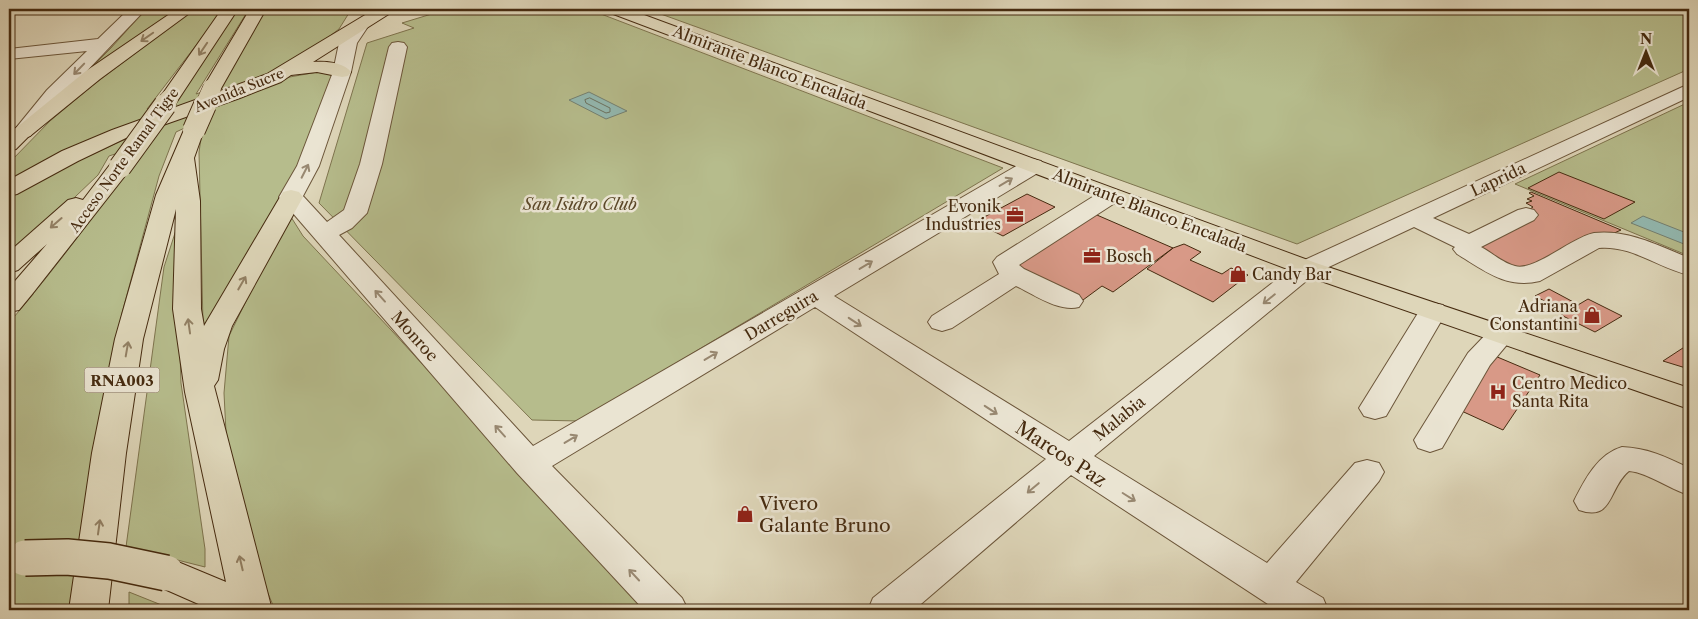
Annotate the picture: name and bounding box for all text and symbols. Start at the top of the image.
street label: Almirante Blanco Encalada [669,20,870,114]
north arrow [1620,28,1670,78]
text: N [1640,30,1652,48]
one-way arrow [140,32,154,42]
one-way arrow [198,42,208,56]
one-way arrow [73,62,85,75]
street label: Avenida Sucre [191,64,287,117]
street label: Acceso Norte Ramal Tigre [65,84,183,237]
street label: Laprida [1467,157,1529,200]
street label: Almirante Blanco Encalada [1049,163,1250,257]
one-way arrow [301,164,310,179]
one-way arrow [998,176,1012,186]
park label: San Isidro Club [522,194,637,214]
place label: Evonik Industries [925,196,1002,234]
office icon: Evonik Industries [1005,205,1025,225]
one-way arrow [50,217,63,228]
office icon: Bosch [1082,246,1102,266]
place label: Bosch [1106,246,1152,266]
one-way arrow [858,259,872,269]
shop icon: Candy Bar [1228,264,1248,284]
place label: Candy Bar [1252,264,1332,284]
one-way arrow [238,277,248,291]
street label: Darreguira [741,285,822,345]
one-way arrow [374,290,385,303]
one-way arrow [1263,293,1276,304]
place label: Adriana Constantini [1489,296,1579,334]
shop icon: Adriana Constantini [1582,305,1602,325]
street label: Monroe [387,307,443,365]
one-way arrow [847,317,861,327]
one-way arrow [183,319,193,335]
one-way arrow [123,342,133,358]
one-way arrow [703,351,717,361]
road number: RNA003 [84,368,160,392]
place label: Centro Medico Santa Rita [1512,373,1627,411]
hospital icon: Centro Medico Santa Rita [1488,382,1508,402]
street label: Malabia [1089,391,1149,445]
one-way arrow [984,405,998,415]
street label: Marcos Paz [1011,416,1111,492]
one-way arrow [494,424,505,437]
one-way arrow [563,433,577,443]
one-way arrow [1027,483,1040,494]
place label: Vivero Galante Bruno [758,492,891,537]
one-way arrow [1121,492,1135,502]
shop icon: Vivero Galante Bruno [735,504,755,524]
one-way arrow [94,520,104,536]
one-way arrow [236,555,245,571]
one-way arrow [628,569,641,581]

